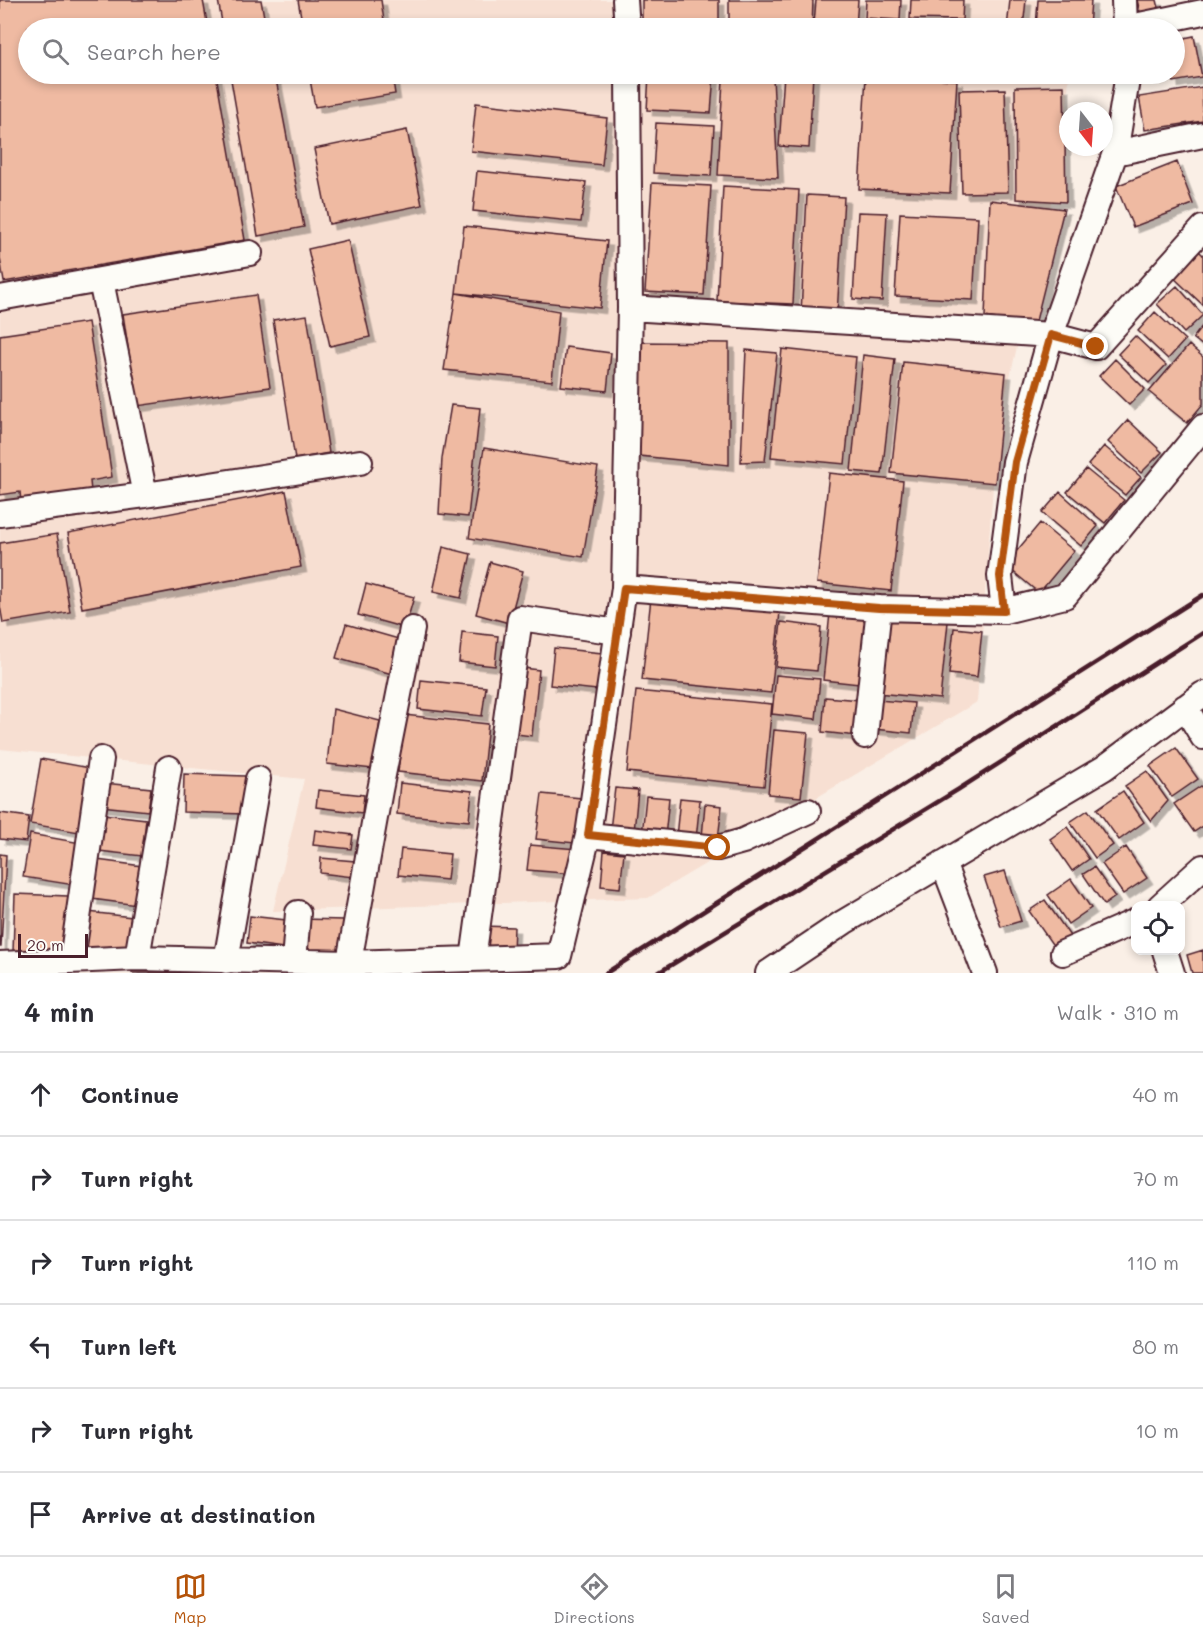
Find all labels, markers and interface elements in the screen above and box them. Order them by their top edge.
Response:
search box [18,18,1185,84]
icon: search [39,35,72,68]
text: Search here [87,37,221,66]
north arrow [1059,102,1113,156]
route end [1082,333,1108,359]
route start [704,834,730,860]
map controls [1131,901,1185,955]
button: locate [1131,901,1185,955]
scale bar [18,931,88,959]
text: 20 m [27,934,64,955]
text: 4 min [24,995,94,1029]
text: Walk · 310 m [1056,999,1179,1025]
icon: ahead [24,1078,57,1111]
text: Continue [81,1080,179,1109]
text: 40 m [1133,1081,1179,1107]
icon: right [24,1162,57,1195]
text: Turn right [81,1164,193,1193]
text: 70 m [1133,1165,1179,1191]
icon: right [24,1246,57,1279]
text: Turn right [81,1248,193,1277]
text: 110 m [1126,1249,1179,1275]
icon: left [24,1330,57,1363]
text: Turn left [81,1332,177,1361]
text: 80 m [1132,1333,1179,1359]
icon: right [24,1414,57,1447]
text: Turn right [81,1416,193,1445]
text: 10 m [1135,1417,1179,1443]
icon: arrive [24,1498,57,1531]
text: Arrive at destination [81,1500,316,1529]
tab: Map [174,1570,207,1627]
tab: Directions [554,1570,635,1627]
tab: Saved [982,1570,1029,1627]

